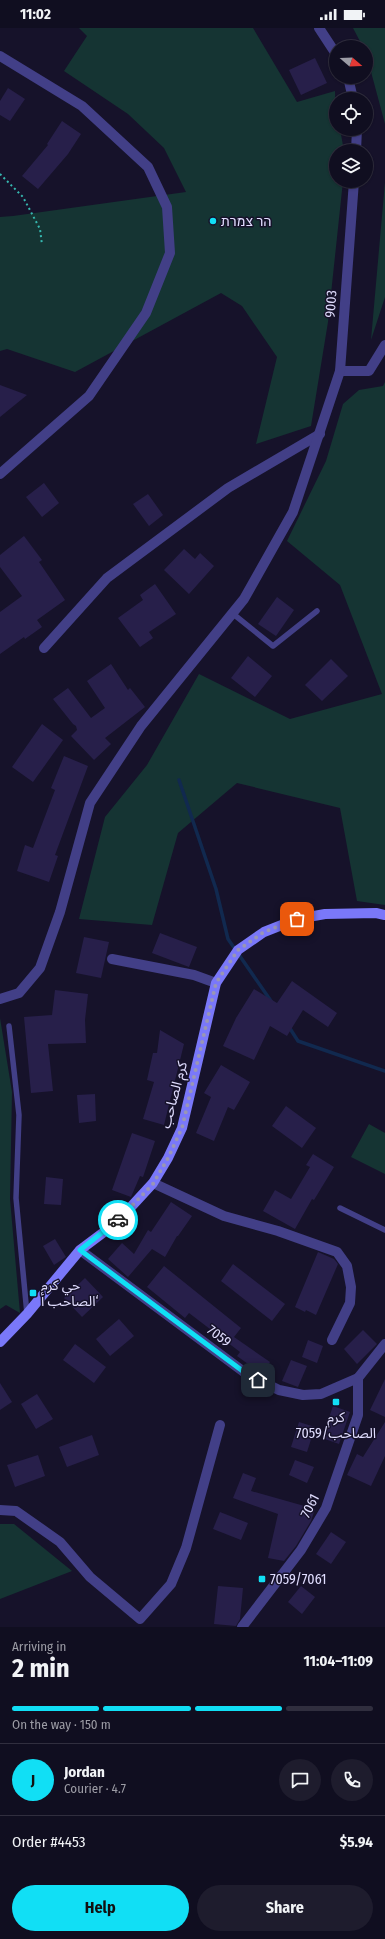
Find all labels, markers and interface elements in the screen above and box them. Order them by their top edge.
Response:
text: 11:02 [20,5,51,23]
north arrow [329,40,373,84]
map controls [329,40,373,188]
button: locate [329,92,373,136]
button: layers [329,144,373,188]
place label: הר צמרת [221,213,272,230]
marker: הר צמרת [208,216,218,226]
street label: 9003 [322,290,340,318]
pin [280,902,314,936]
icon: bag [286,908,308,930]
street label: كرم الصاحب [157,1059,193,1131]
courier [98,1200,138,1240]
icon: car [107,1209,129,1231]
place label: حي كرم الصاحب أ‘ [41,1277,98,1310]
marker: حي كرم الصاحب أ‘ [28,1288,38,1298]
street label: 7059 [204,1321,235,1351]
pin [241,1363,275,1397]
icon: home [247,1369,269,1391]
marker: كرم الصاحب/7059 [331,1397,341,1407]
place label: كرم الصاحب/7059 [296,1409,376,1442]
street label: 7061 [297,1491,323,1521]
place label: 7059/7061 [270,1571,326,1588]
marker: 7059/7061 [257,1574,267,1584]
text: Arriving in [12,1639,66,1654]
text: 11:04–11:09 [303,1652,373,1670]
text: 2 min [12,1653,70,1684]
text: On the way · 150 m [12,1717,111,1732]
button: chat [279,1759,321,1801]
button: phone [331,1759,373,1801]
text: Jordan [64,1763,105,1781]
text: J [31,1771,35,1789]
text: Courier · 4.7 [64,1781,126,1796]
text: Order #4453 [12,1833,85,1851]
text: $5.94 [340,1833,373,1851]
button: Help [12,1885,189,1931]
button: Share [197,1885,373,1931]

